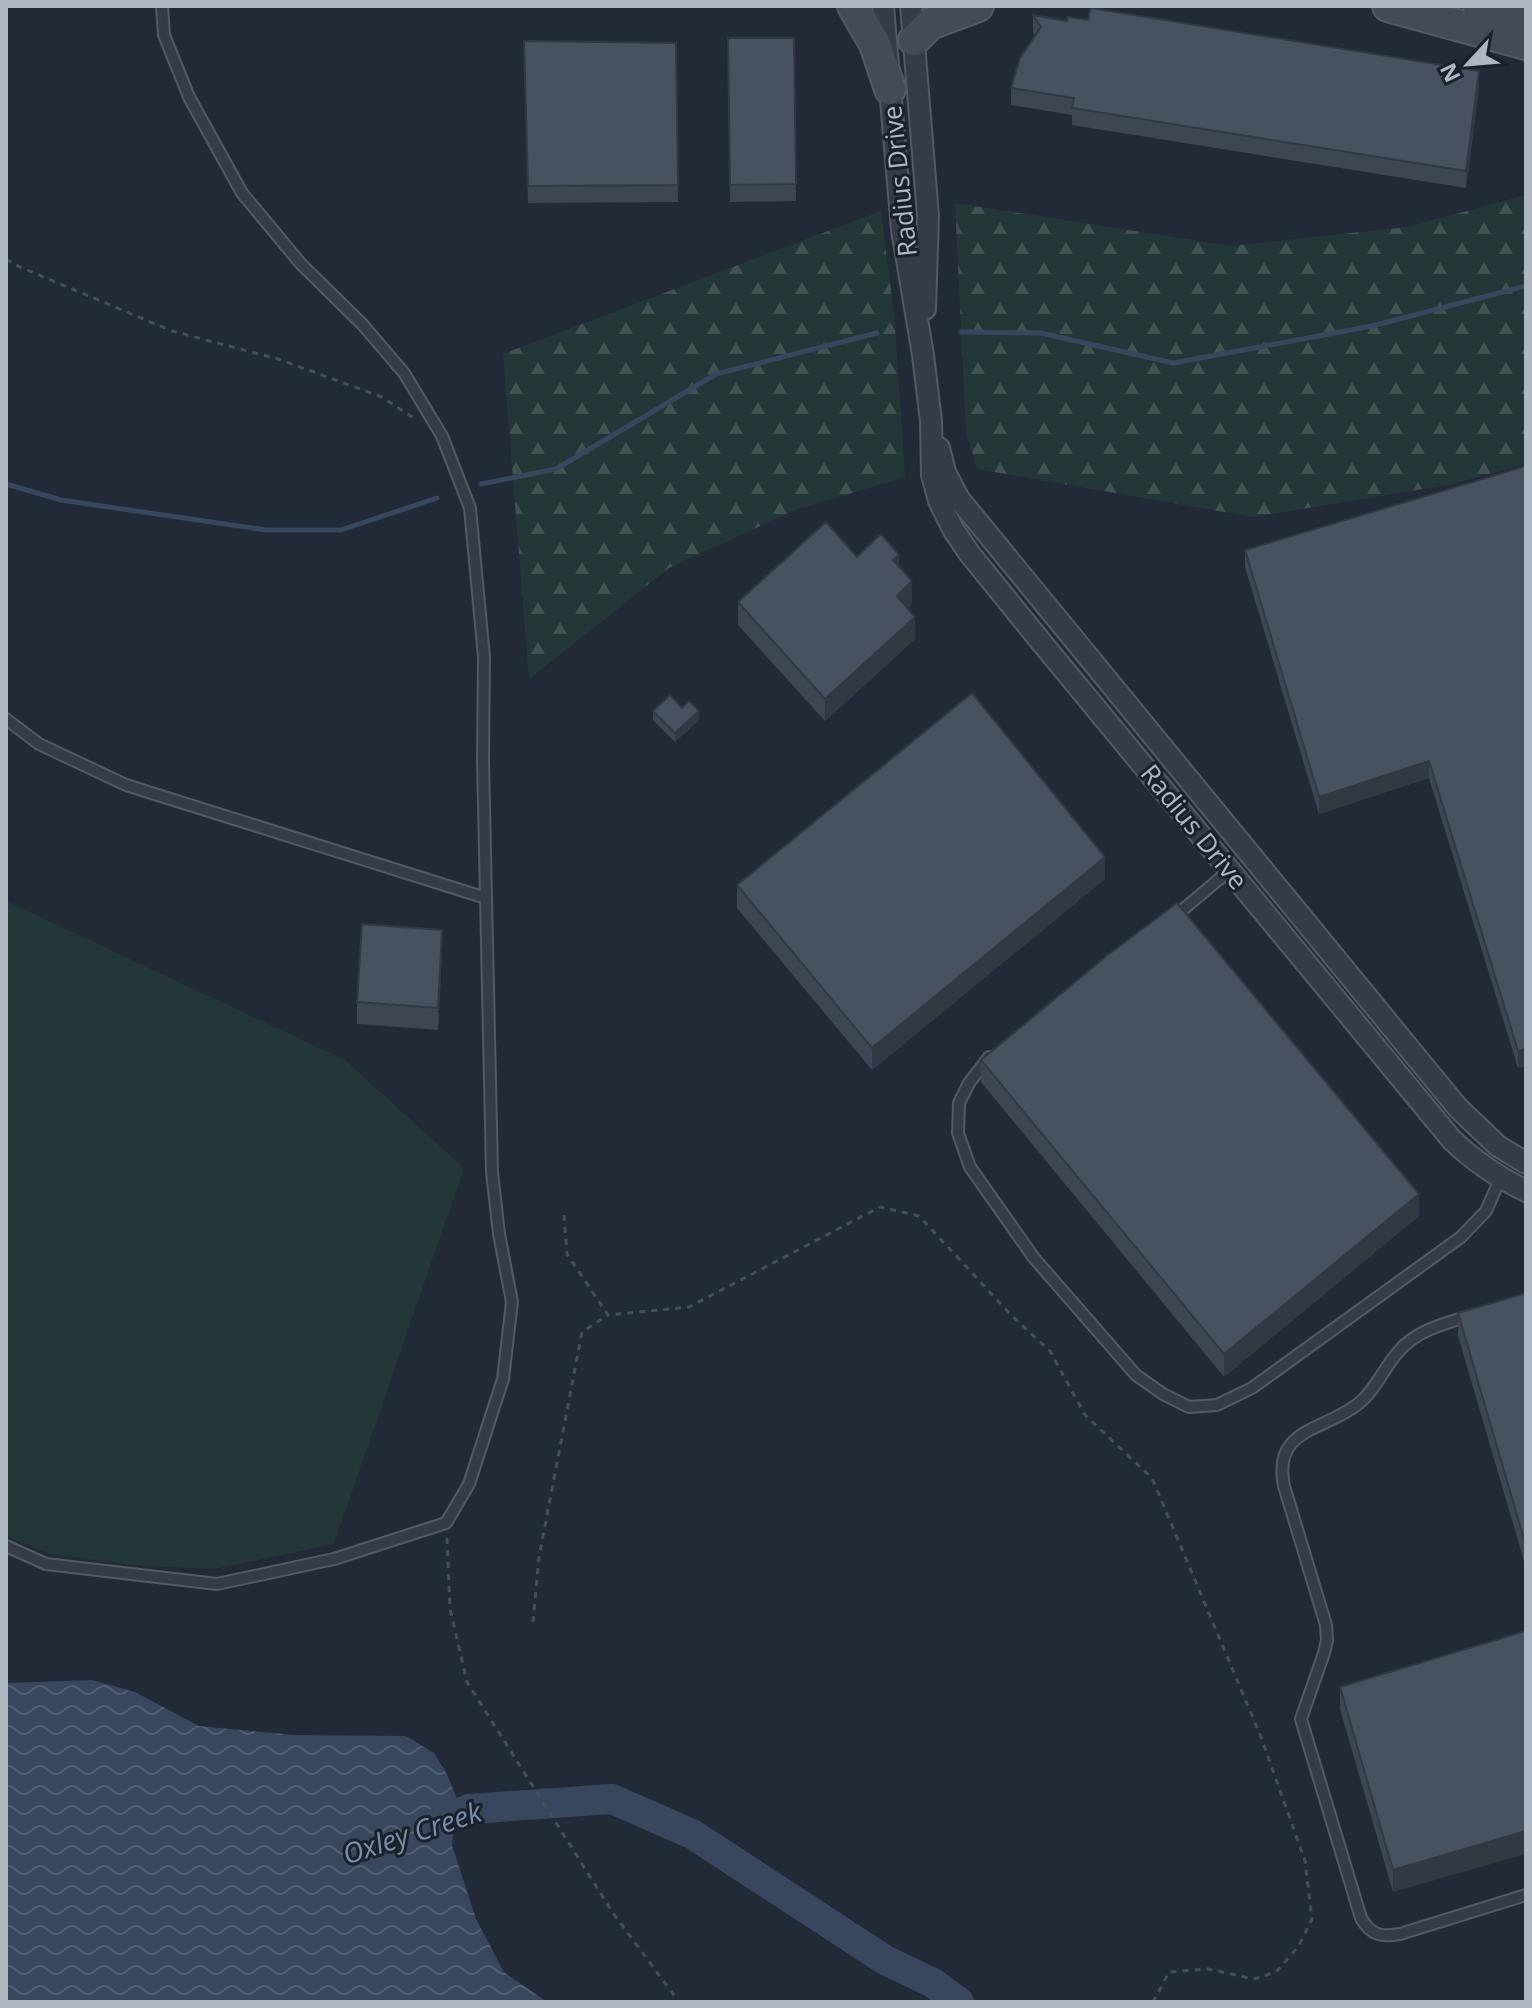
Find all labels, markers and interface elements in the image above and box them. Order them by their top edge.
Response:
north arrow [1428,24,1508,104]
text: N [1432,59,1467,88]
street label: Radius Drive [873,104,925,258]
street label: Radius Drive [1133,756,1257,897]
water label: Oxley Creek [337,1791,487,1872]

